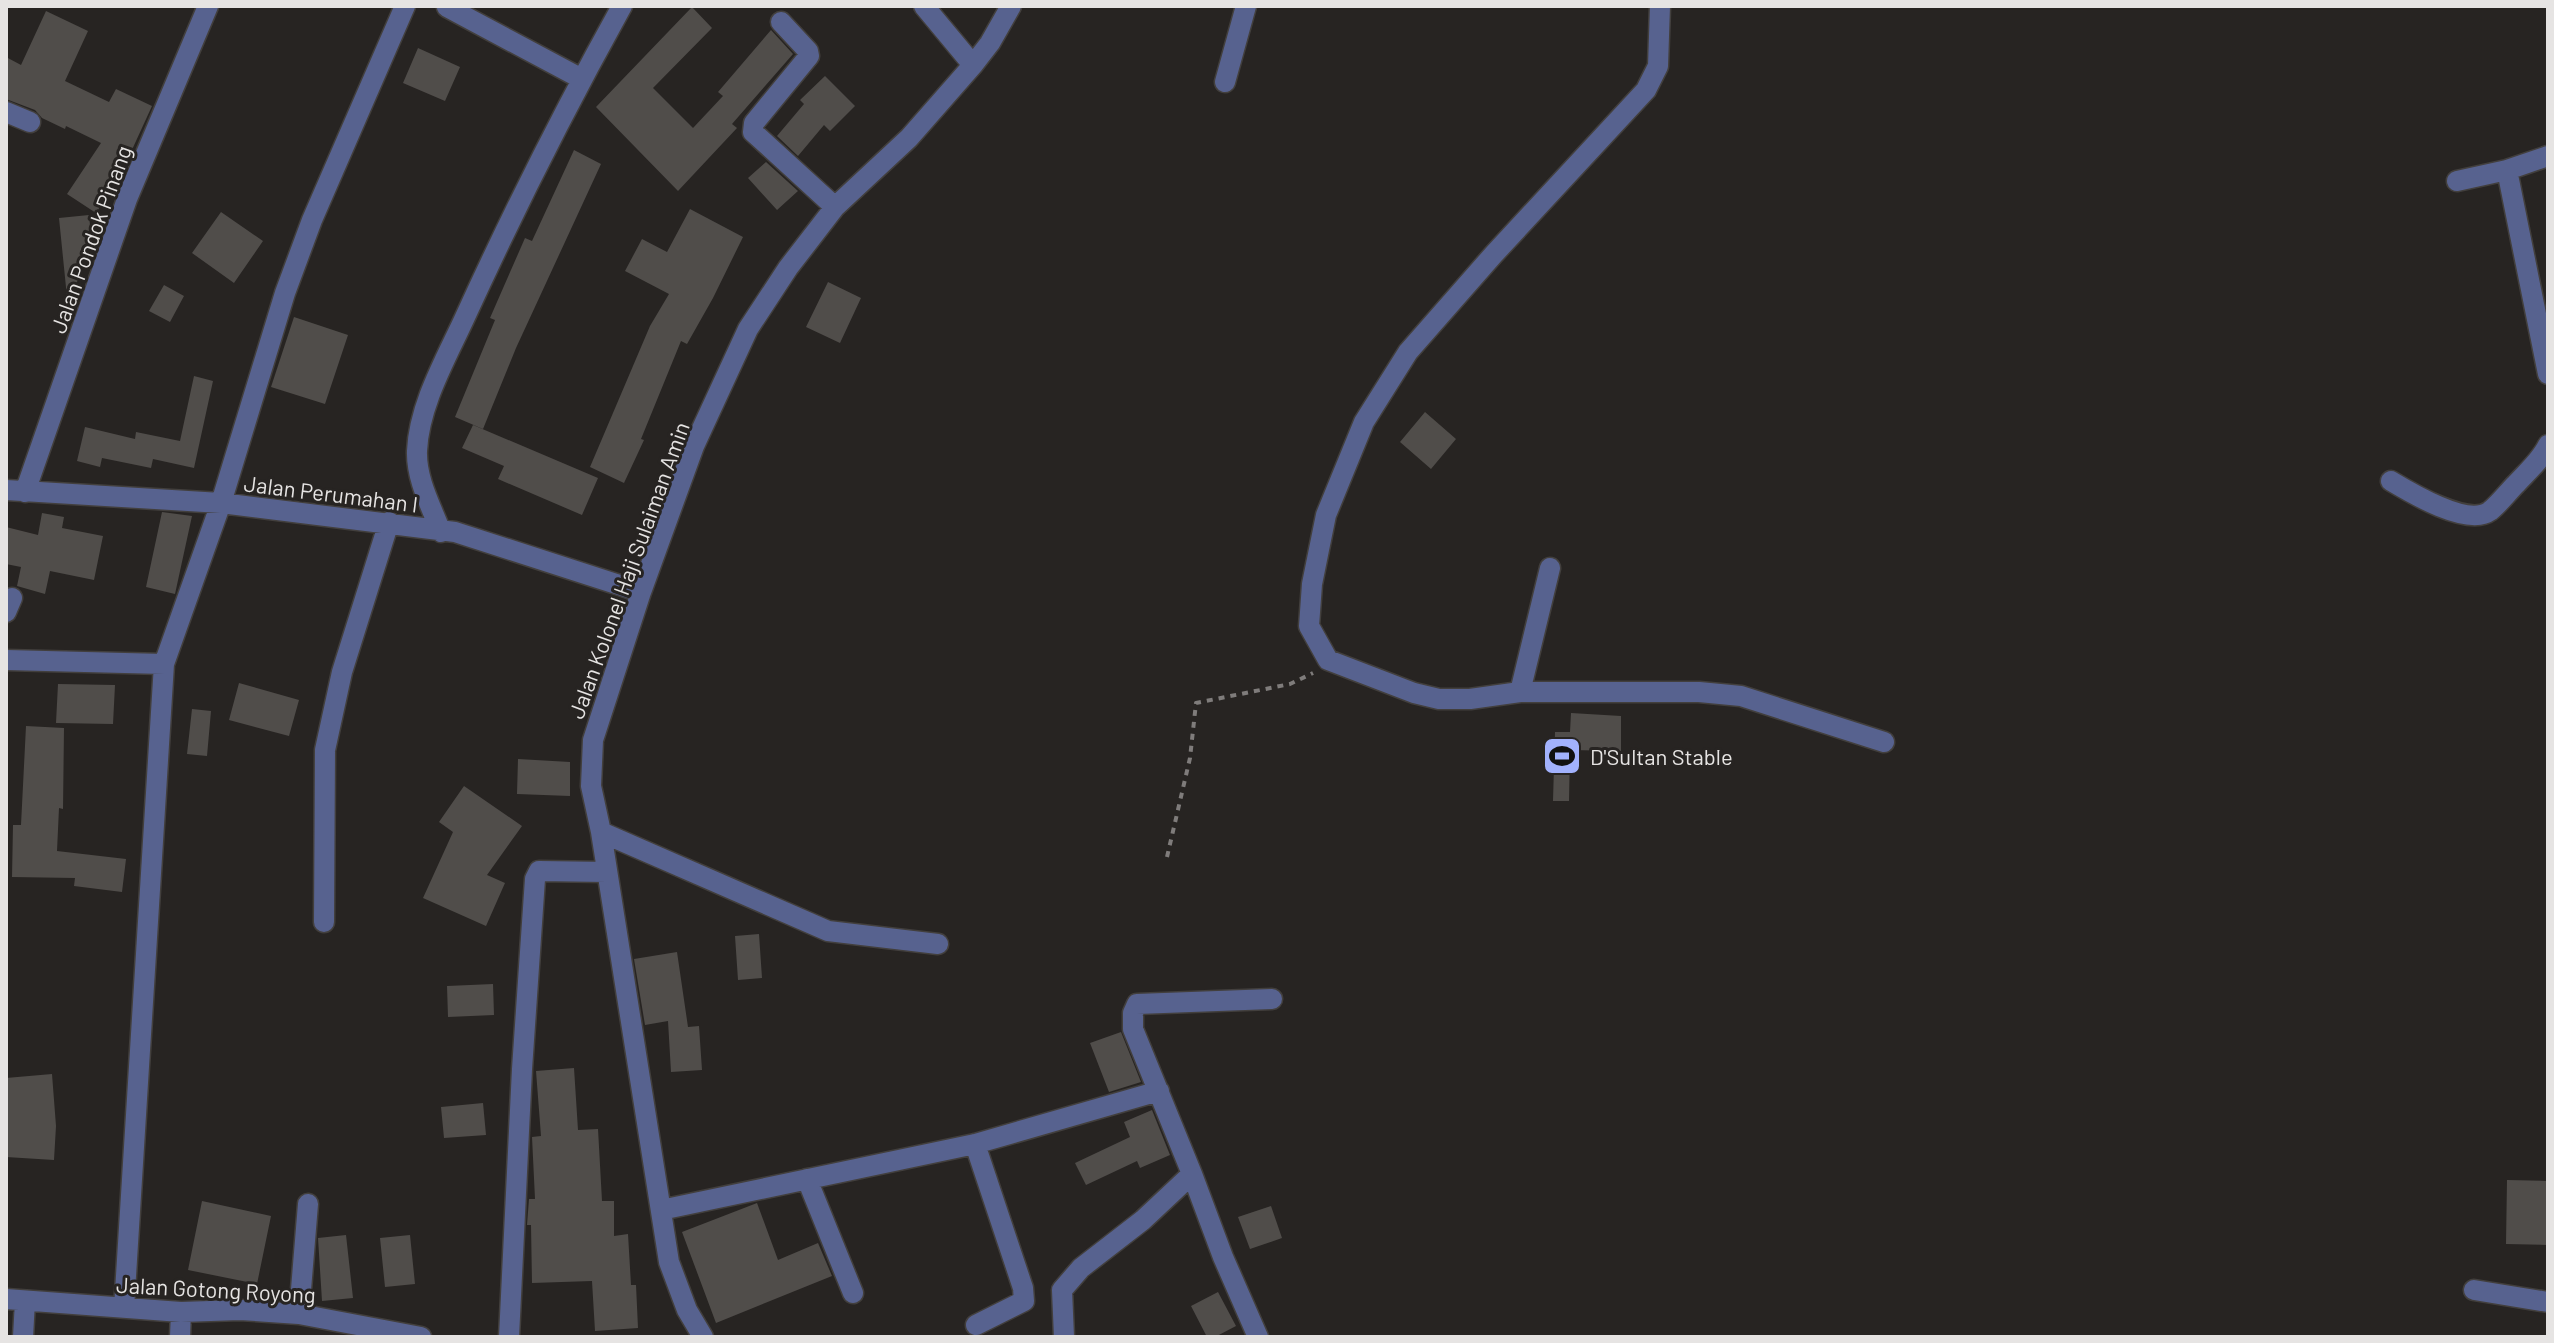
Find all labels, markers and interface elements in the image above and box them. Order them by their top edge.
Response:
street label: Jalan Pondok Pinang [44,142,136,336]
street label: Jalan Kolonel Haji Sulaiman Amin [562,418,694,722]
street label: Jalan Perumahan I [242,469,420,517]
sports icon: D'Sultan Stable [1541,735,1583,777]
place label: D'Sultan Stable [1590,743,1733,769]
street label: Jalan Gotong Royong [116,1271,316,1307]

